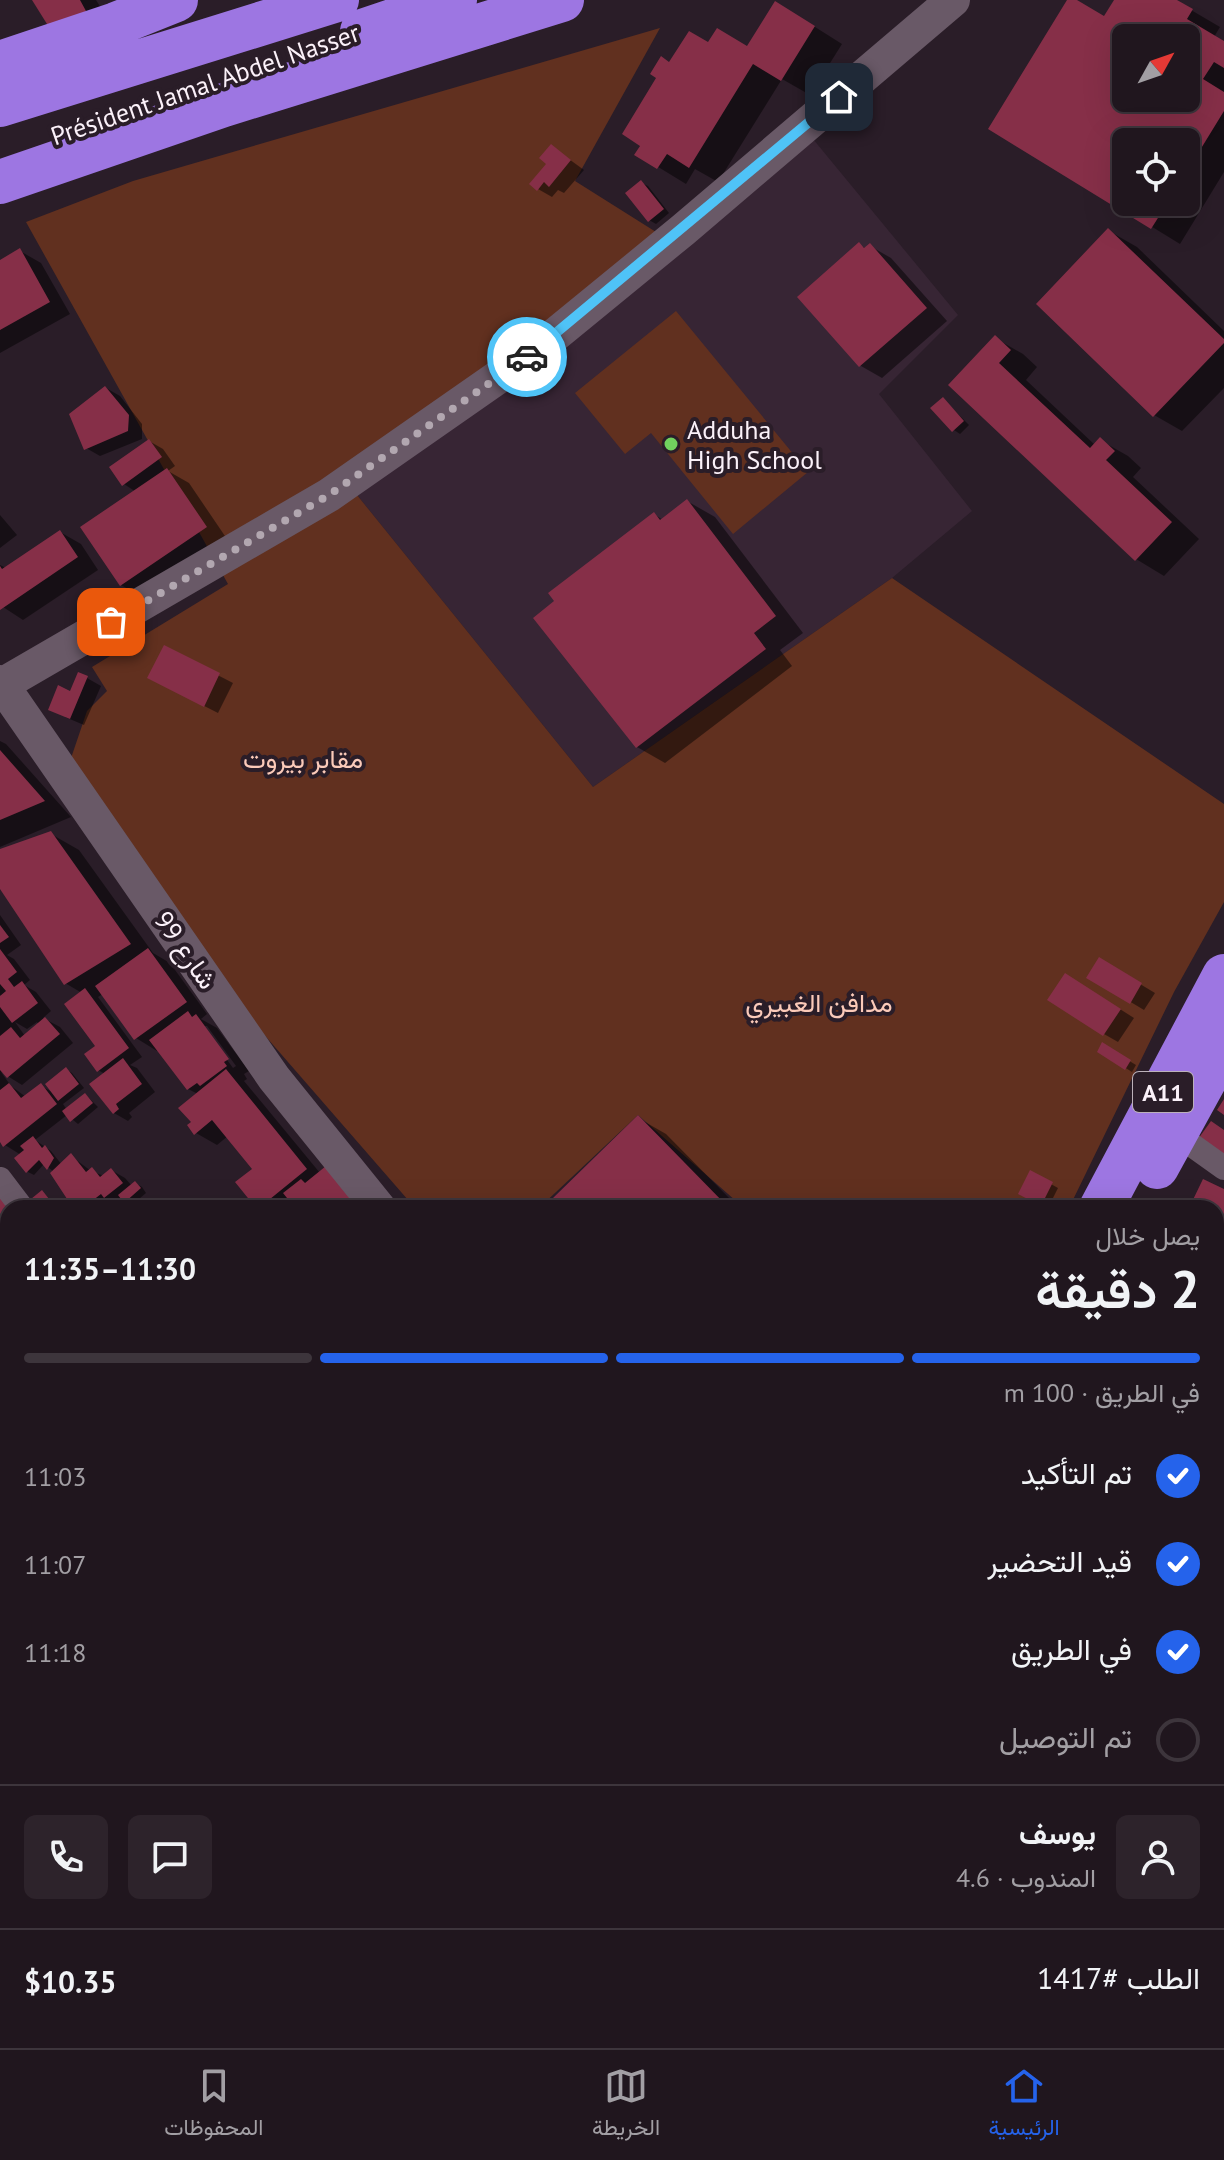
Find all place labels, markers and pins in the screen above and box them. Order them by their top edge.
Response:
pin [805,63,873,131]
place label: Adduha High School [687,413,822,476]
marker: Adduha High School [662,435,680,453]
pin [77,588,145,656]

